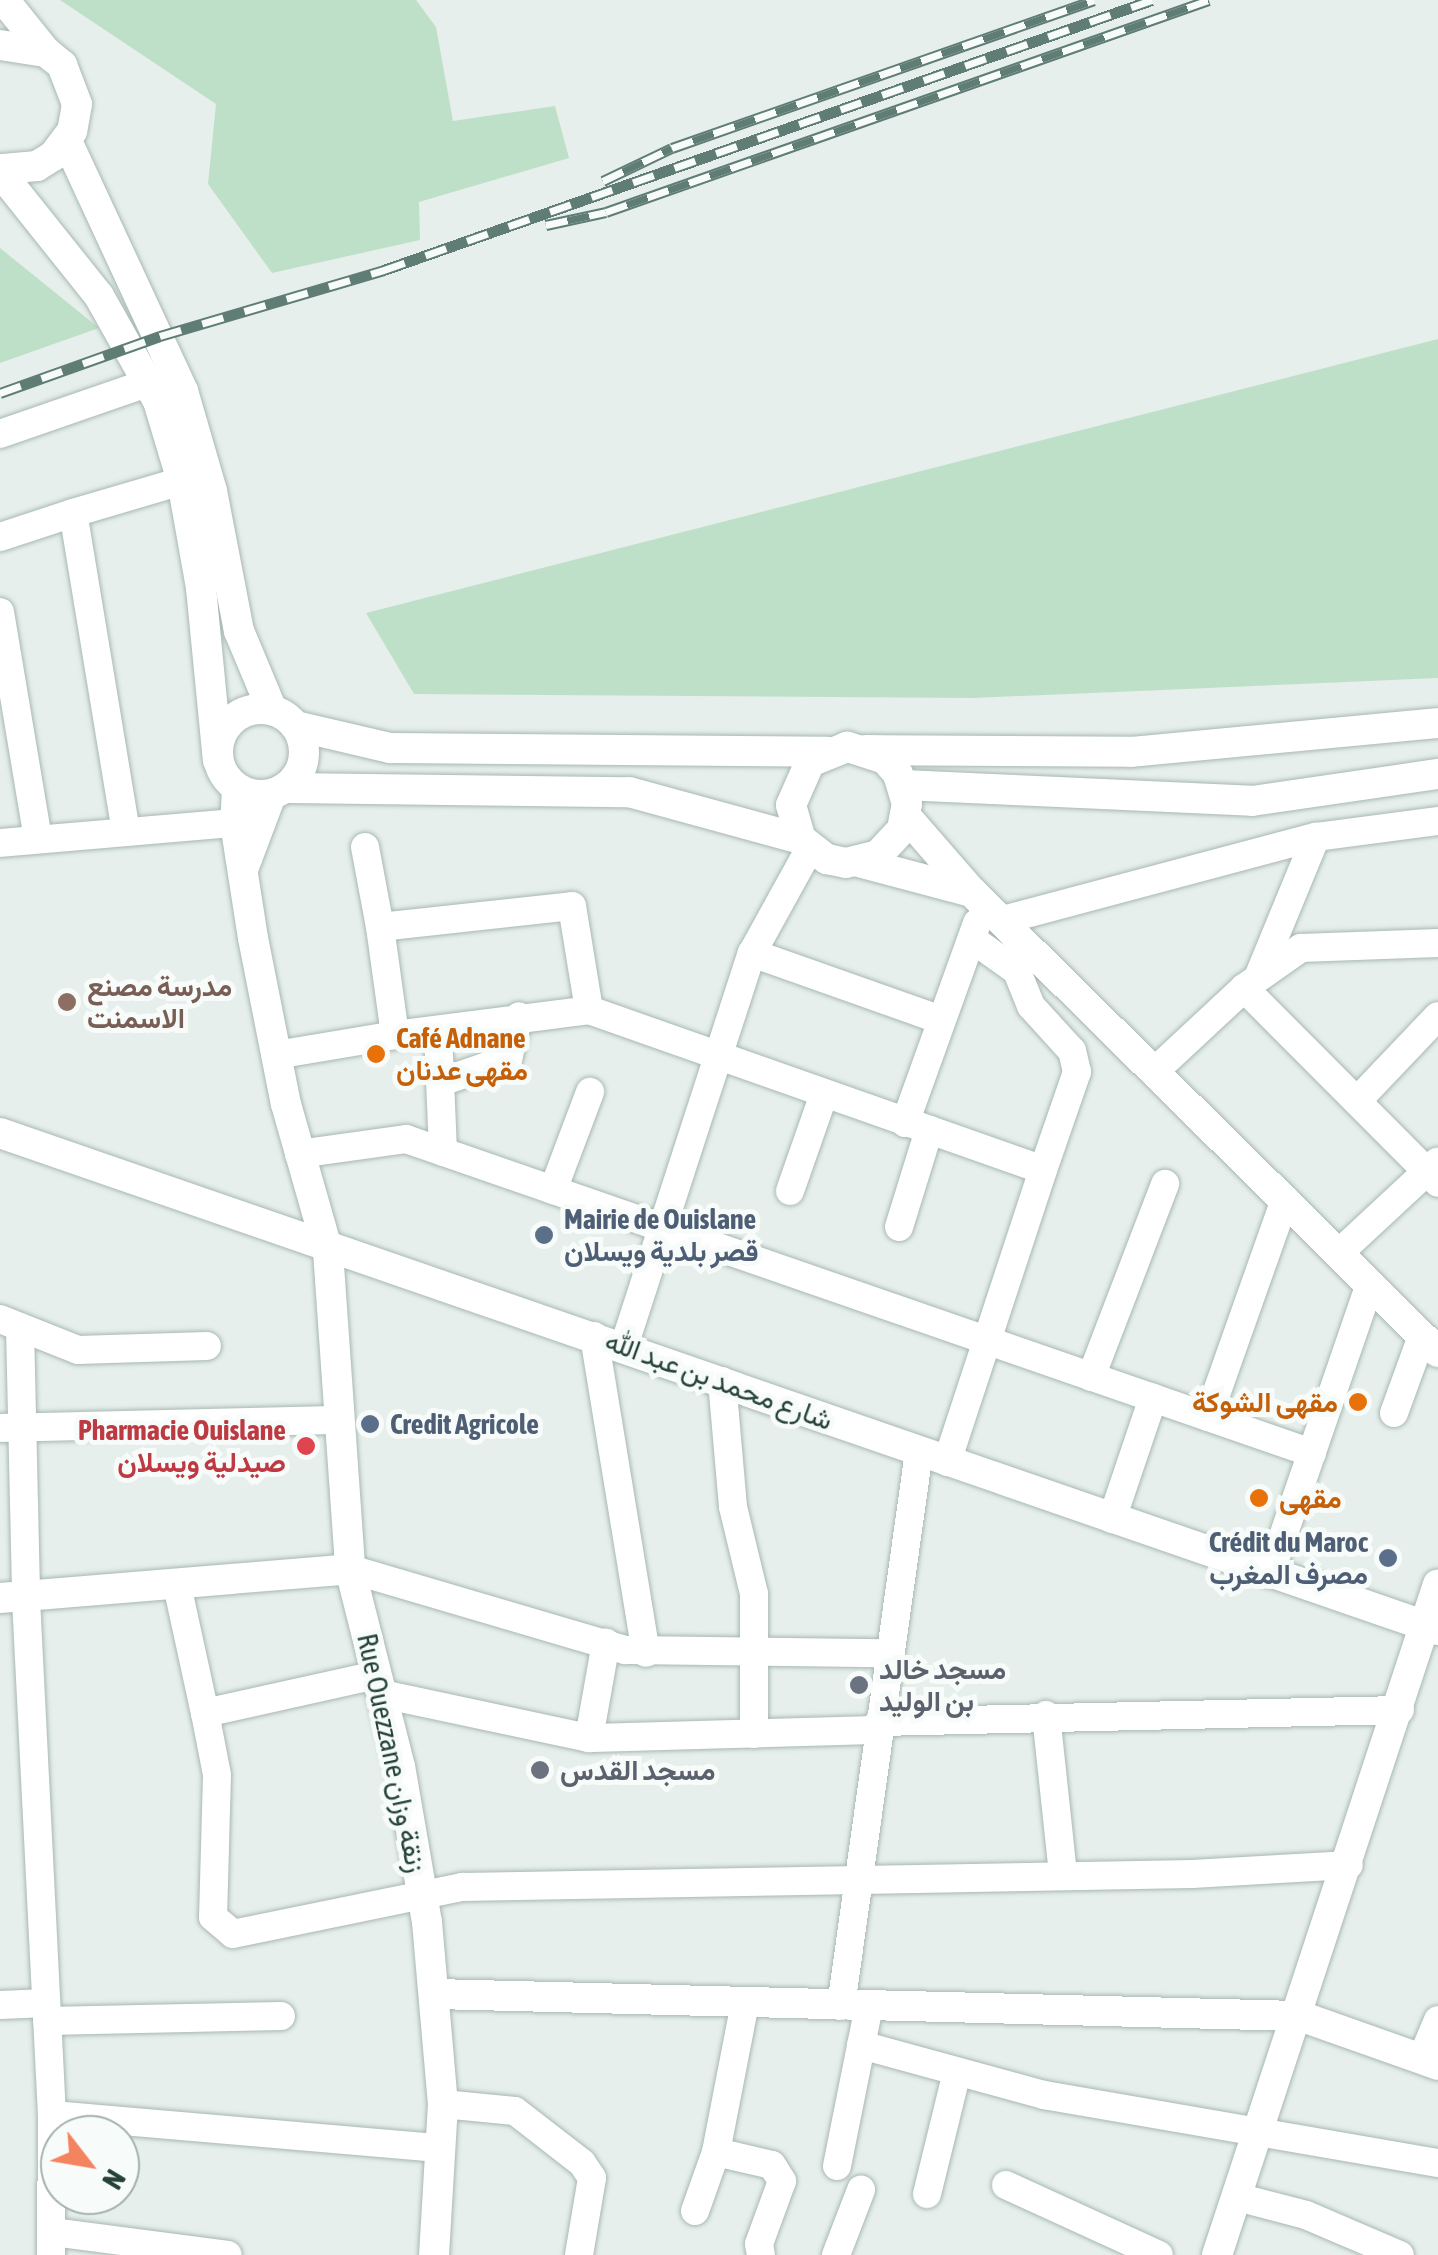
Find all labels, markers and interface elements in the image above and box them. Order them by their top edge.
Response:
place label: مدرسة مصنع الاسمنت [87,969,232,1035]
marker: مدرسة مصنع الاسمنت [56,991,78,1013]
place label: Café Adnane مقهى عدنان [396,1021,528,1087]
marker: Café Adnane مقهى عدنان [365,1043,387,1065]
place label: Mairie de Ouislane قصر بلدية ويسلان [564,1202,759,1268]
marker: Mairie de Ouislane قصر بلدية ويسلان [533,1224,555,1246]
street label: شارع محمد بن عبد الله [601,1323,837,1437]
place label: مقهى الشوكة [1192,1385,1338,1419]
marker: مقهى الشوكة [1347,1391,1369,1413]
place label: Credit Agricole [390,1407,539,1441]
place label: Pharmacie Ouislane صيدلية ويسلان [78,1413,286,1479]
marker: Credit Agricole [359,1413,381,1435]
marker: Pharmacie Ouislane صيدلية ويسلان [295,1435,317,1457]
place label: مقهى [1279,1481,1342,1515]
marker: مقهى [1248,1487,1270,1509]
place label: Crédit du Maroc مصرف المغرب [1209,1525,1368,1591]
marker: Crédit du Maroc مصرف المغرب [1377,1547,1399,1569]
street label: Rue Ouezzane زنقة وزان [350,1630,434,1876]
place label: مسجد خالد بن الوليد [879,1652,1006,1718]
marker: مسجد خالد بن الوليد [848,1674,870,1696]
place label: مسجد القدس [560,1753,715,1787]
marker: مسجد القدس [529,1759,551,1781]
north arrow [40,2115,140,2215]
text: N [96,2164,132,2195]

